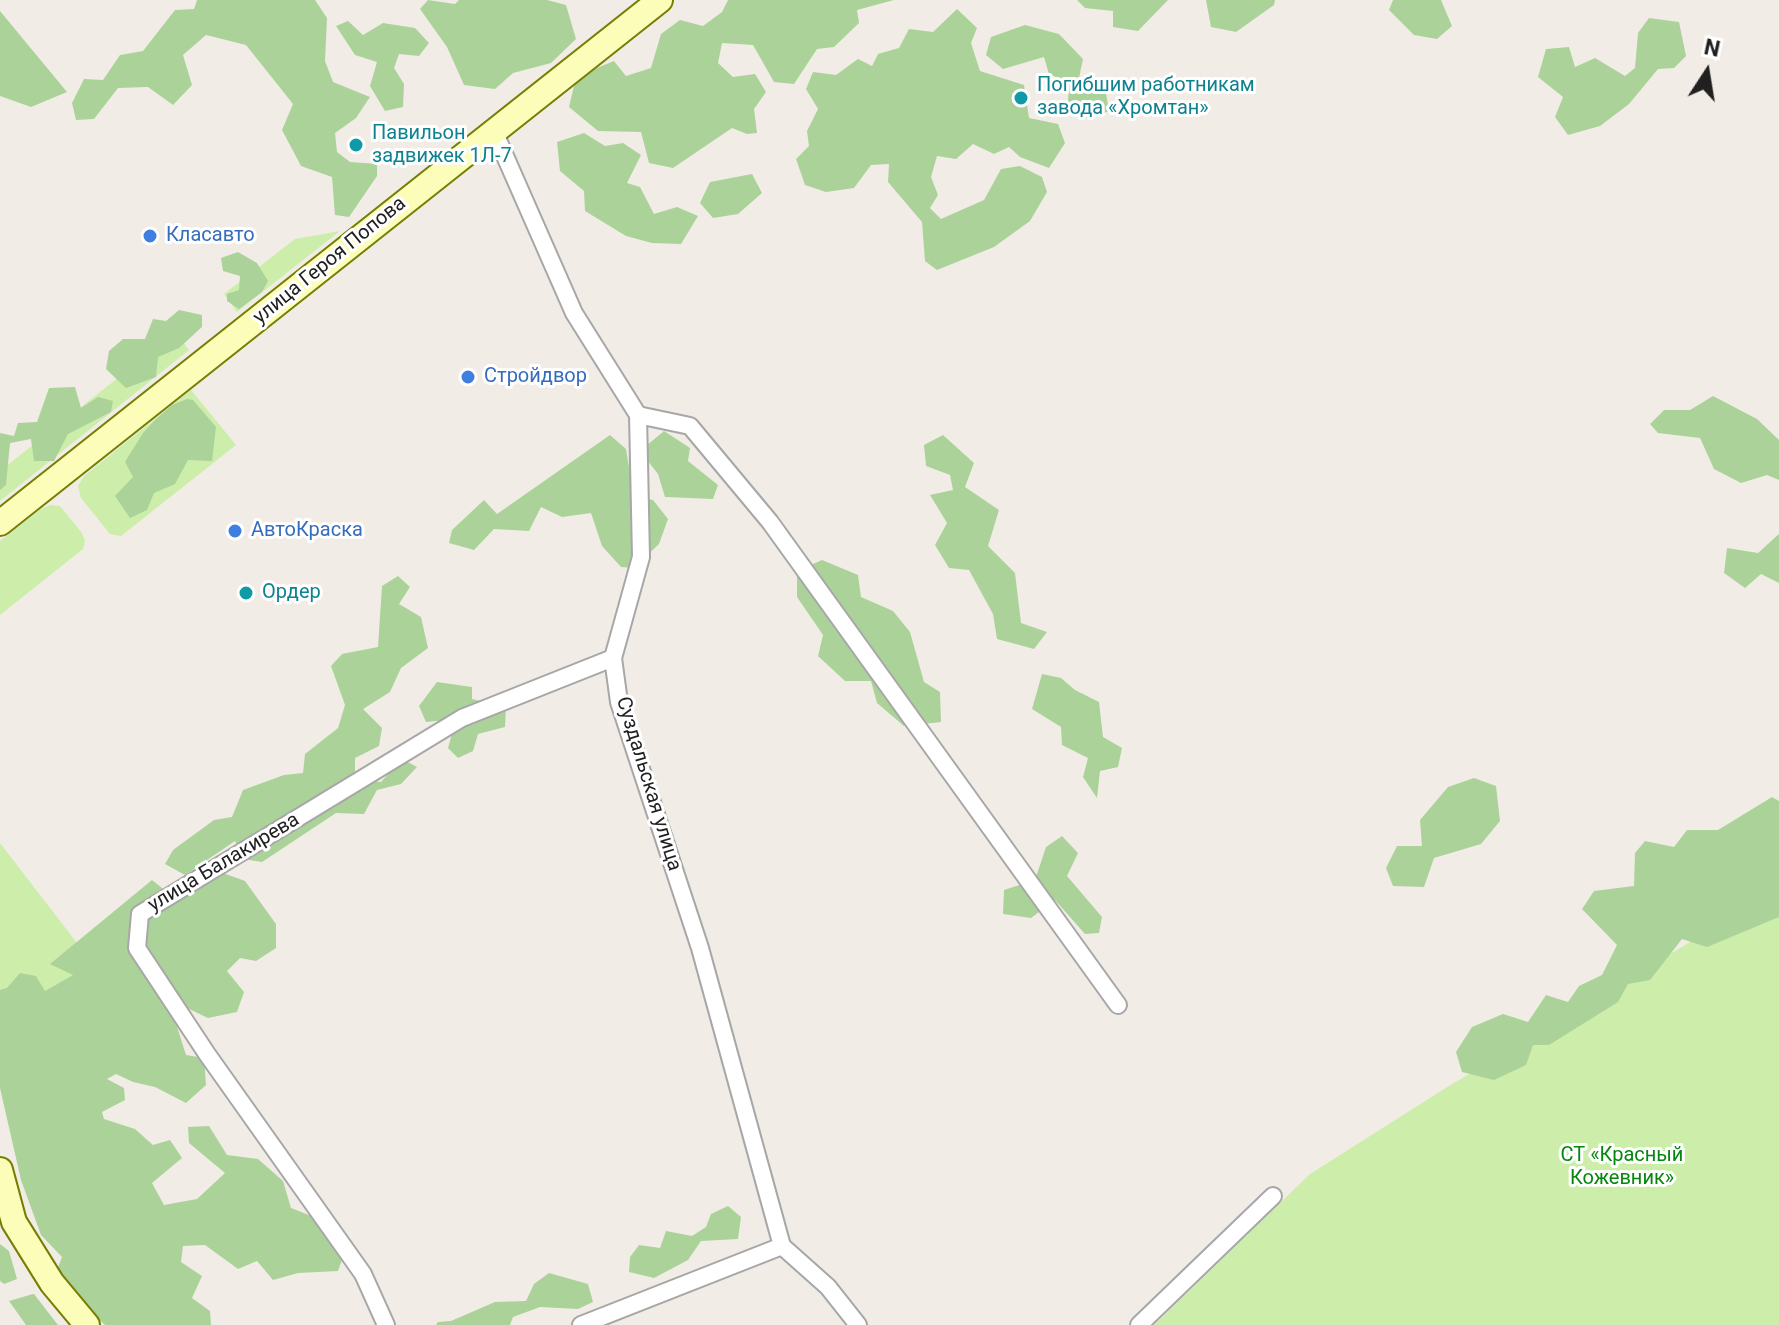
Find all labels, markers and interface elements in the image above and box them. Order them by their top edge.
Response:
north arrow [1667,32,1747,112]
text: N [1702,34,1722,62]
place label: Погибшим работникам завода «Хромтан» [1037,74,1255,121]
marker: Погибшим работникам завода «Хромтан» [1012,89,1030,107]
place label: Павильон задвижек 1Л-7 [372,122,512,169]
marker: Павильон задвижек 1Л-7 [347,136,365,154]
street label: улица Героя Попова [249,192,411,330]
place label: Класавто [166,224,255,248]
marker: Класавто [141,227,159,245]
place label: Стройдвор [484,365,587,389]
marker: Стройдвор [459,368,477,386]
place label: АвтоКраска [251,519,363,543]
marker: АвтоКраска [226,522,244,540]
place label: Ордер [262,581,321,605]
marker: Ордер [237,584,255,602]
street label: Суздальская улица [610,694,686,874]
street label: улица Балакирева [144,808,304,918]
park label: СТ «Красный Кожевник» [1561,1144,1683,1191]

